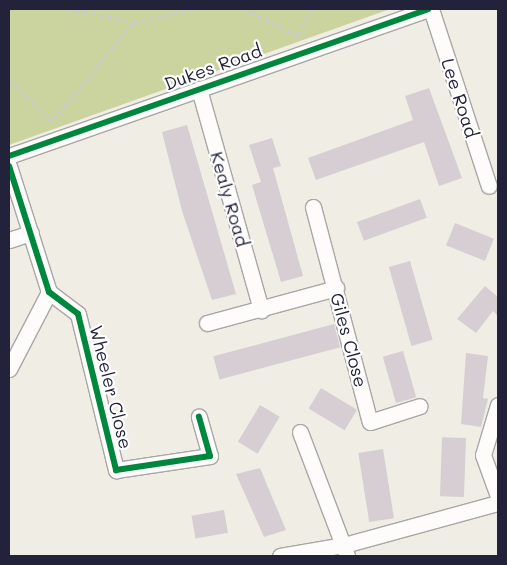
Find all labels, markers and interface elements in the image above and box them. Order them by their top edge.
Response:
street label: Dukes Road [161,39,265,95]
street label: Lee Road [437,56,483,140]
street label: Kealy Road [206,149,254,249]
street label: Giles Close [326,290,372,390]
street label: Wheeler Close [85,323,137,451]

